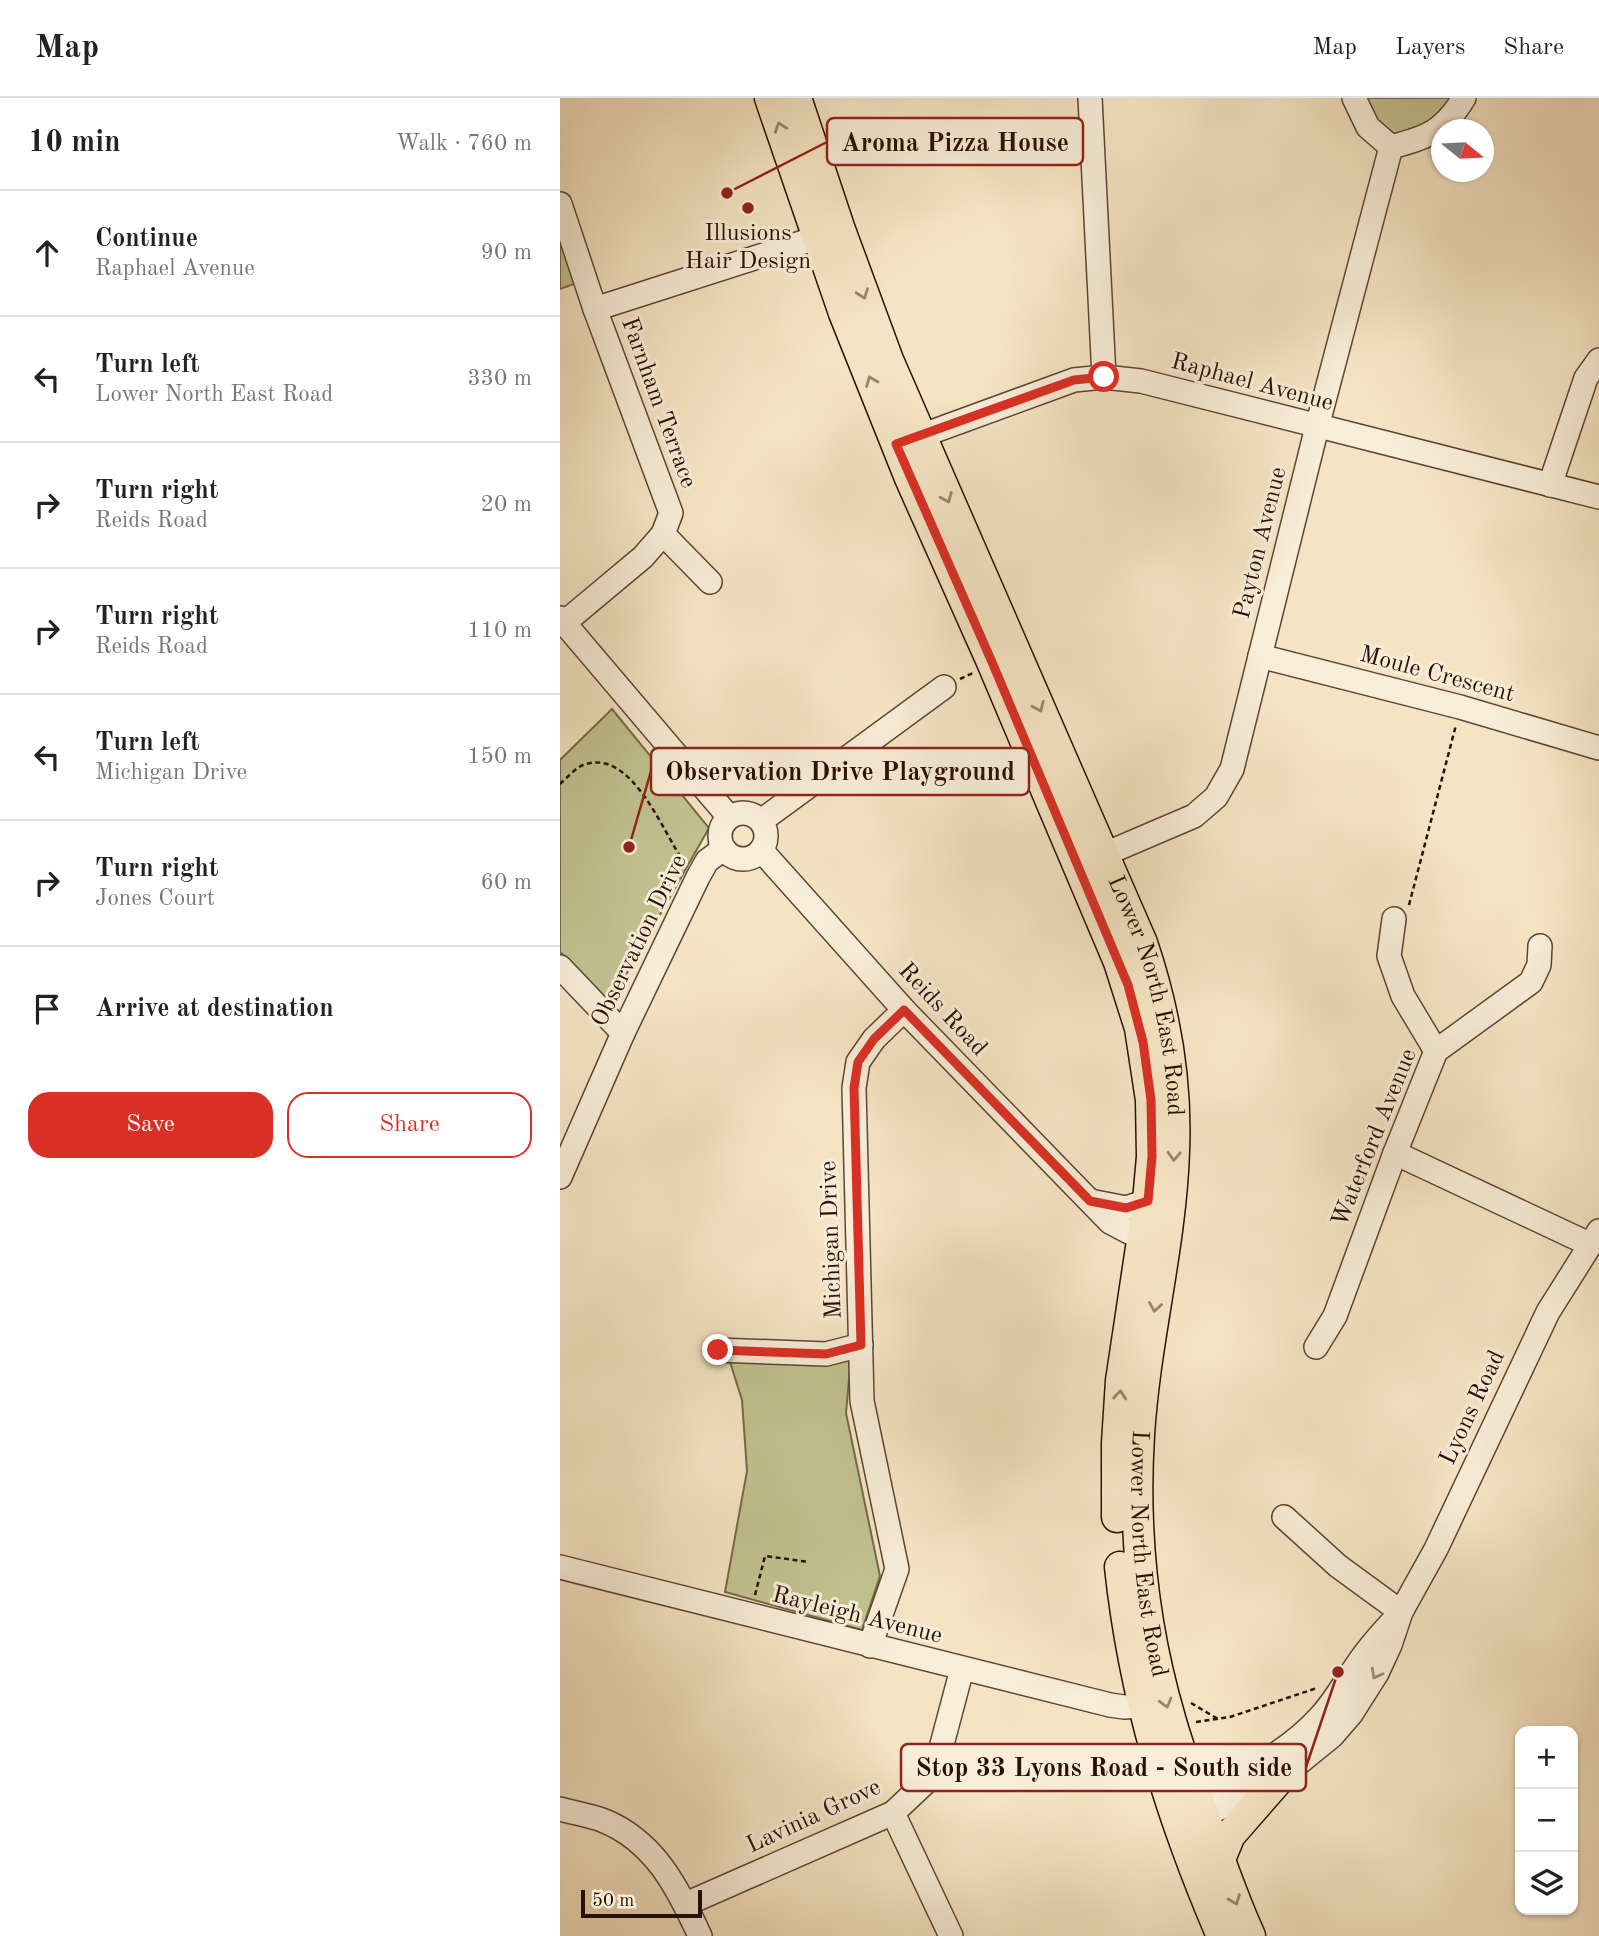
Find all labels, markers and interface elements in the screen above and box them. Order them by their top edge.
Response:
text: Map [35,32,99,65]
text: Map [1313,36,1357,60]
text: Layers [1395,36,1465,60]
text: Share [1503,36,1564,60]
callout: Aroma Pizza House [827,118,1083,165]
north arrow [1431,119,1494,182]
one-way arrow [774,122,788,134]
text: 10 min [28,128,121,158]
text: Aroma Pizza House [841,131,1069,157]
text: Walk · 760 m [396,132,532,155]
marker: Illusions Hair Design [740,200,756,216]
place label: Illusions Hair Design [685,222,811,274]
text: Continue [95,226,198,252]
icon: ahead [28,234,66,272]
text: 90 m [481,241,532,264]
text: Raphael Avenue [95,257,255,280]
one-way arrow [855,287,869,299]
street label: Farnham Terrace [616,314,700,492]
street label: Raphael Avenue [1168,350,1336,416]
text: Turn left [95,352,200,378]
icon: left [28,360,66,398]
route start [1088,361,1119,392]
text: 330 m [467,367,532,390]
one-way arrow [865,376,879,388]
text: Lower North East Road [95,383,333,406]
street label: Payton Avenue [1231,465,1291,621]
text: Turn right [95,478,218,504]
icon: right [28,486,66,524]
one-way arrow [939,491,953,504]
text: 20 m [481,493,532,516]
text: Reids Road [95,509,208,532]
text: Turn right [95,604,218,630]
icon: right [28,612,66,650]
text: 110 m [467,619,532,642]
text: Reids Road [95,635,208,658]
street label: Moule Crescent [1357,643,1517,707]
one-way arrow [1031,699,1045,712]
text: Turn left [95,730,200,756]
icon: left [28,738,66,776]
text: 150 m [467,745,532,768]
callout: Observation Drive Playground [651,748,1029,795]
text: Observation Drive Playground [665,760,1015,786]
text: Michigan Drive [95,761,247,784]
street label: Observation Drive [588,851,692,1031]
text: Turn right [95,856,218,882]
icon: right [28,864,66,902]
text: 60 m [481,871,532,894]
street label: Lower North East Road [1102,872,1186,1116]
text: Jones Court [95,887,215,910]
street label: Reids Road [893,959,991,1061]
icon: arrive [28,990,66,1028]
text: Arrive at destination [95,996,334,1022]
street label: Waterford Avenue [1328,1045,1422,1231]
button: Save [28,1092,273,1158]
button: Share [287,1092,532,1158]
one-way arrow [1167,1151,1182,1162]
street label: Michigan Drive [817,1160,847,1320]
one-way arrow [1148,1301,1163,1313]
route end [702,1334,733,1365]
street label: Lyons Road [1436,1347,1510,1469]
one-way arrow [1112,1389,1127,1400]
street label: Lower North East Road [1125,1429,1171,1680]
street label: Rayleigh Avenue [770,1583,944,1649]
one-way arrow [1371,1666,1384,1679]
one-way arrow [1158,1697,1172,1709]
map controls [1515,1726,1578,1915]
button: + [1515,1726,1578,1789]
callout: Stop 33 Lyons Road - South side [901,1744,1306,1791]
text: Stop 33 Lyons Road - South side [916,1756,1292,1782]
street label: Lavinia Grove [743,1775,885,1859]
button: − [1515,1789,1578,1852]
button: layers [1515,1852,1578,1915]
scale bar [581,1887,702,1919]
text: 50 m [592,1892,634,1911]
one-way arrow [1227,1893,1241,1905]

